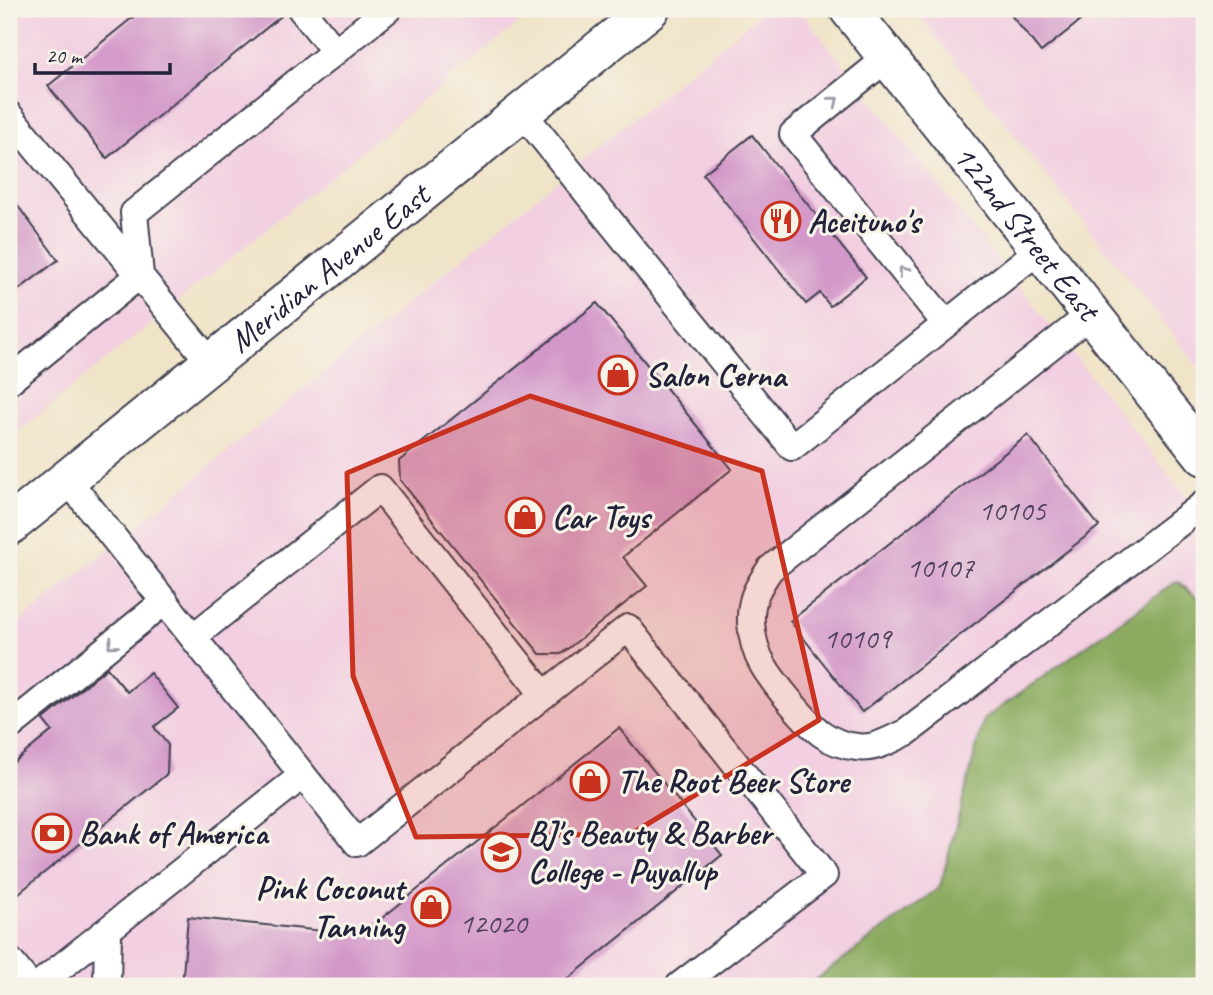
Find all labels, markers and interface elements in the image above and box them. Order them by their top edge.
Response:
scale bar [35,32,170,76]
text: 20 m [46,43,84,69]
one-way arrow [826,97,838,110]
street label: 122nd Street East [944,136,1111,331]
street label: Meridian Avenue East [220,173,440,361]
restaurant icon: Aceituno's [760,200,802,242]
place label: Aceituno's [808,200,923,242]
one-way arrow [899,266,912,278]
shop icon: Salon Cerna [597,354,639,396]
place label: Salon Cerna [645,354,788,396]
house number: 10105 [978,491,1047,529]
shop icon: Car Toys [504,496,546,538]
place label: Car Toys [552,496,653,538]
house number: 10107 [906,548,975,586]
house number: 10109 [823,619,893,657]
one-way arrow [107,635,119,648]
shop icon: The Root Beer Store [569,760,611,802]
place label: The Root Beer Store [617,760,851,802]
bank icon: Bank of America [31,812,73,854]
place label: Bank of America [79,812,270,854]
place label: BJ's Beauty & Barber College - Puyallup [528,812,774,892]
school or university icon: BJ's Beauty & Barber College - Puyallup [480,831,522,873]
place label: Pink Coconut Tanning [256,867,408,947]
shop icon: Pink Coconut Tanning [410,886,452,928]
house number: 12020 [459,904,529,942]

